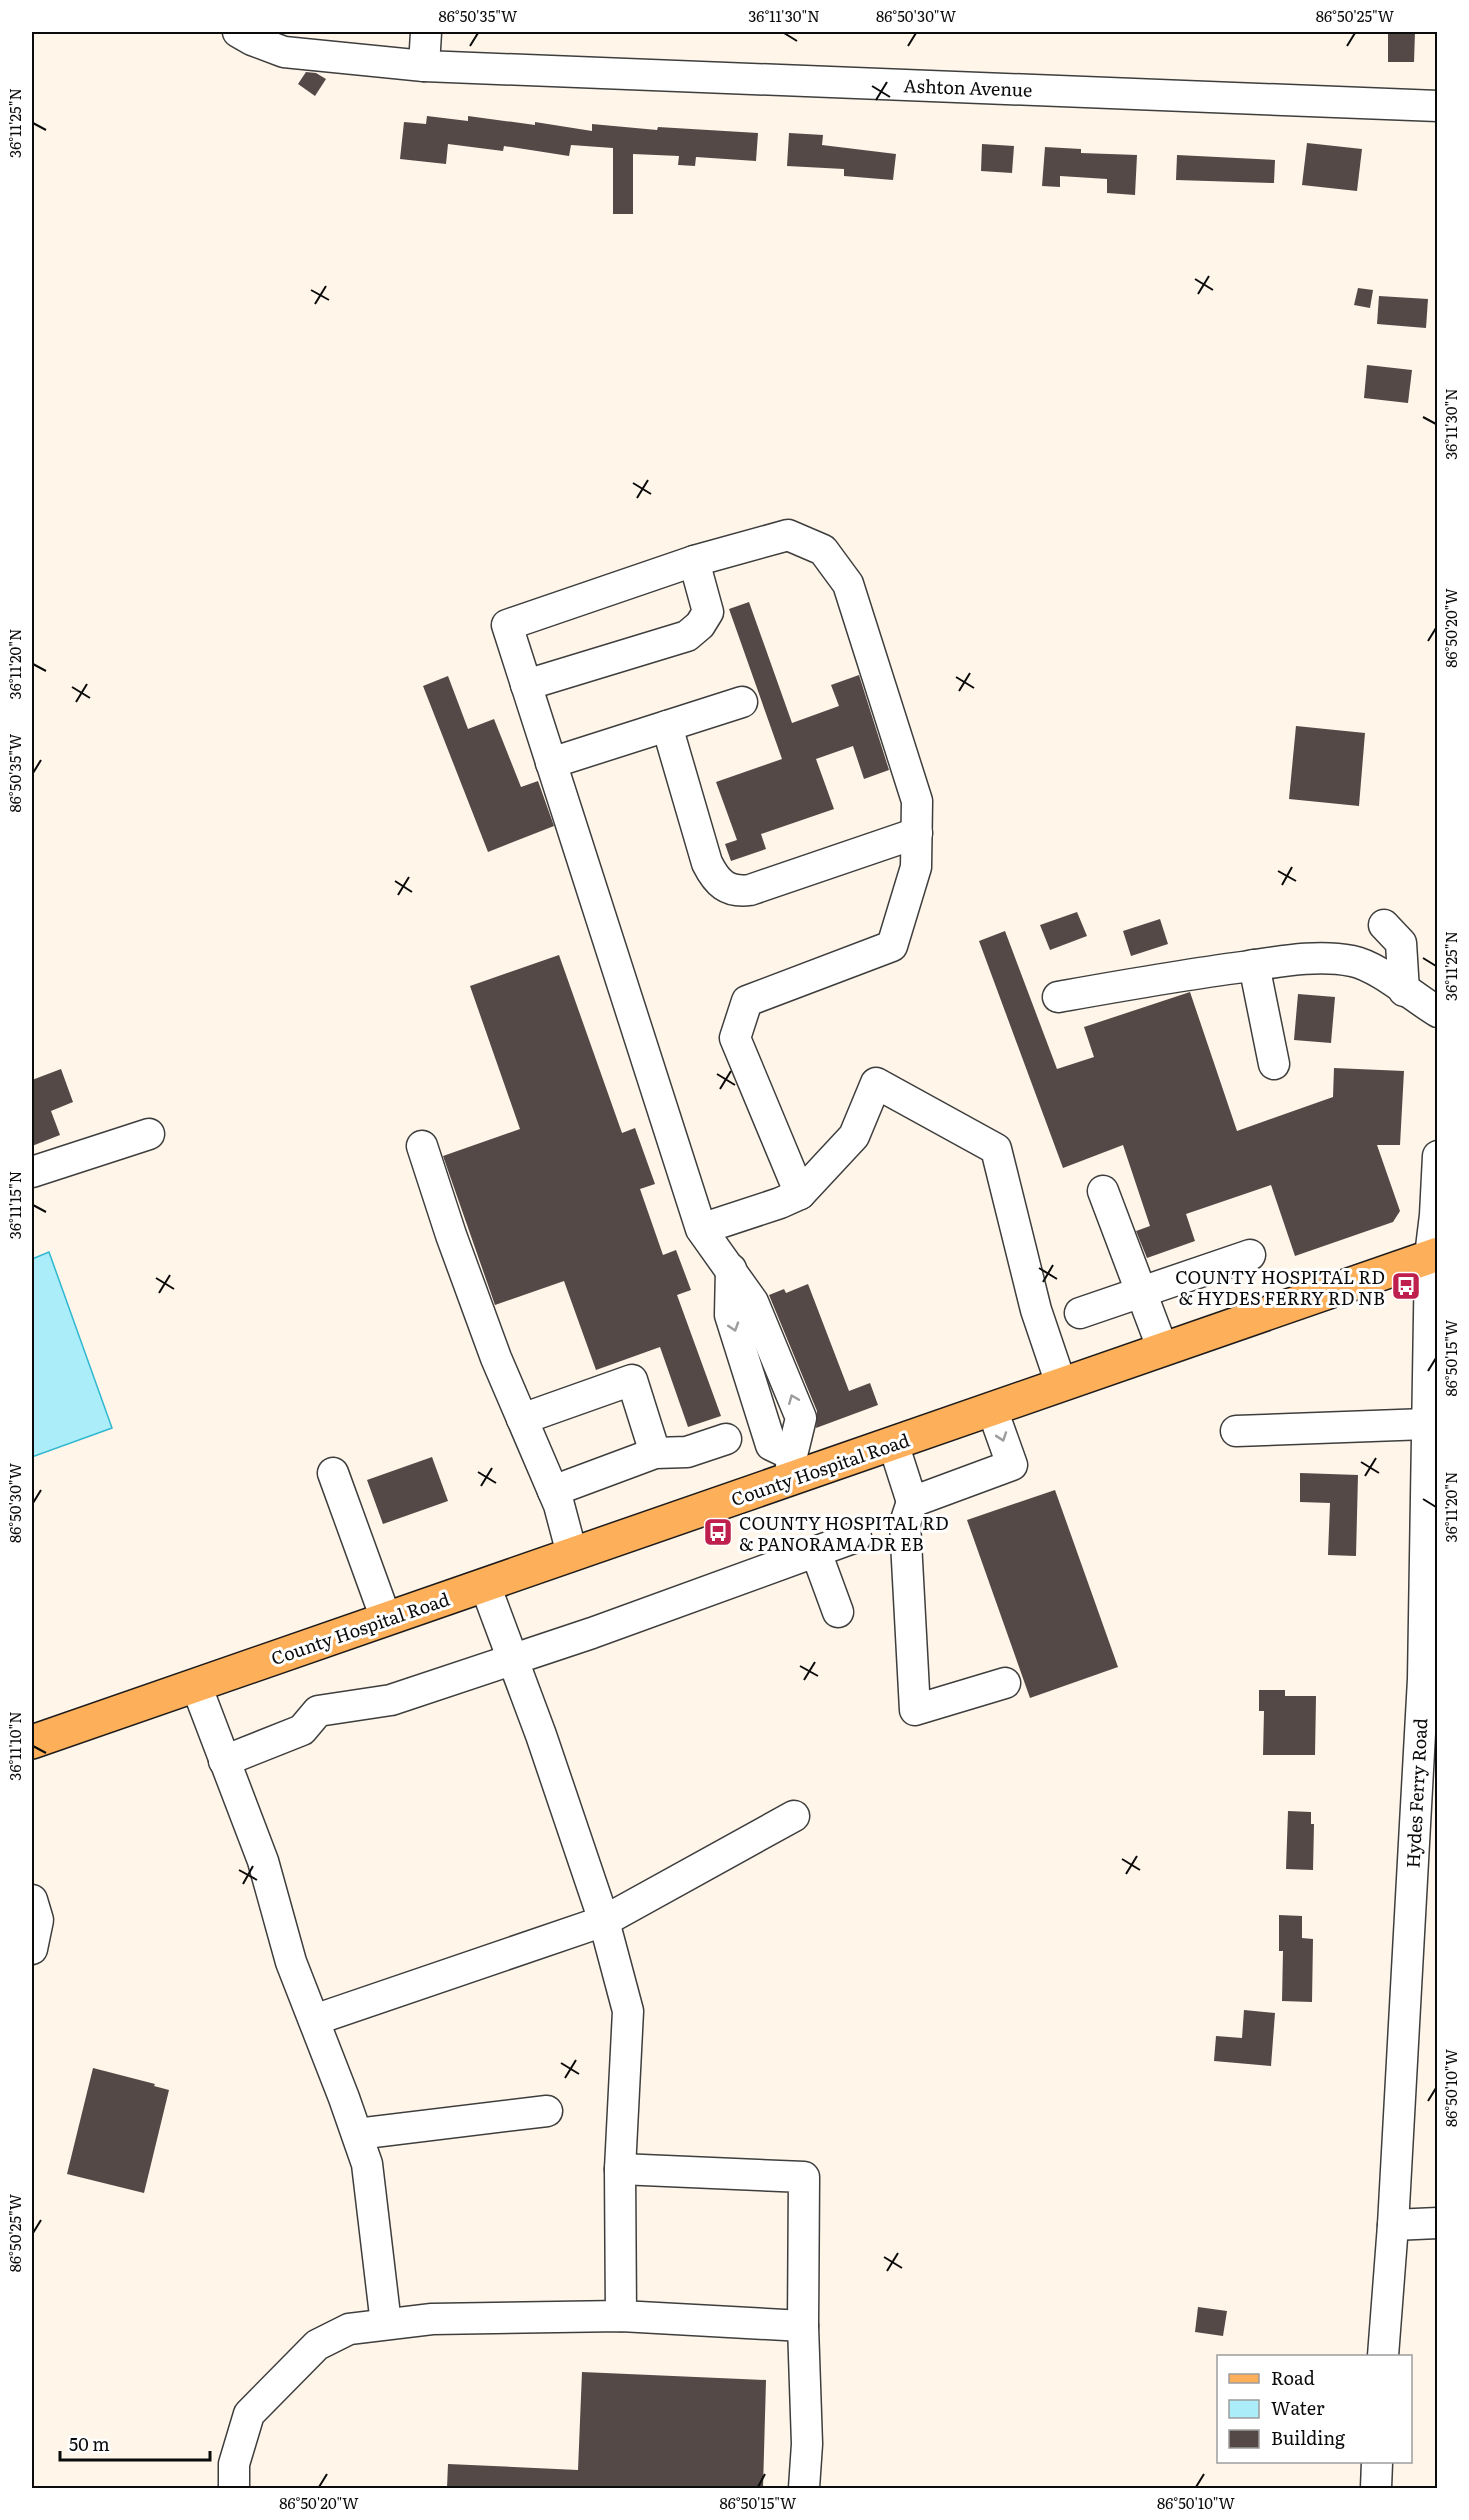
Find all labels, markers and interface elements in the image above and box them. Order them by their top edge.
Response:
text: 86°50'35"W [439,4,518,27]
text: 36°11'30"N [748,4,820,27]
text: 86°50'30"W [876,4,957,27]
text: 86°50'25"W [1316,4,1395,27]
street label: Ashton Avenue [903,71,1033,103]
text: 36°11'25"N [3,88,26,158]
text: 36°11'30"N [1439,388,1462,460]
text: 86°50'20"W [1439,588,1462,668]
text: 36°11'20"N [3,629,26,700]
text: 86°50'35"W [3,733,26,812]
text: 36°11'25"N [1439,931,1462,1001]
text: 36°11'15"N [3,1171,26,1239]
place label: COUNTY HOSPITAL RD & HYDES FERRY RD NB [1175,1263,1385,1311]
bus stop icon: COUNTY HOSPITAL RD & HYDES FERRY RD NB [1390,1270,1422,1302]
text: 86°50'15"W [1439,1319,1462,1396]
one-way arrow [727,1321,739,1332]
one-way arrow [788,1394,800,1405]
street label: County Hospital Road [727,1426,913,1512]
one-way arrow [994,1431,1007,1442]
text: 86°50'30"W [3,1462,26,1543]
text: 36°11'20"N [1439,1472,1462,1543]
place label: COUNTY HOSPITAL RD & PANORAMA DR EB [739,1509,949,1557]
bus stop icon: COUNTY HOSPITAL RD & PANORAMA DR EB [702,1516,734,1548]
street label: County Hospital Road [267,1585,453,1671]
text: 36°11'10"N [3,1711,26,1781]
street label: Hydes Ferry Road [1399,1717,1433,1869]
text: 86°50'10"W [1439,2048,1462,2127]
text: 86°50'25"W [3,2193,26,2272]
legend [1217,2355,1412,2463]
text: Road [1271,2364,1315,2391]
text: Water [1271,2394,1325,2421]
scale bar [60,2424,210,2462]
text: Building [1271,2424,1346,2451]
text: 50 m [69,2430,110,2457]
text: 86°50'20"W [279,2491,359,2514]
text: 86°50'15"W [720,2491,797,2514]
text: 86°50'10"W [1157,2491,1236,2514]

